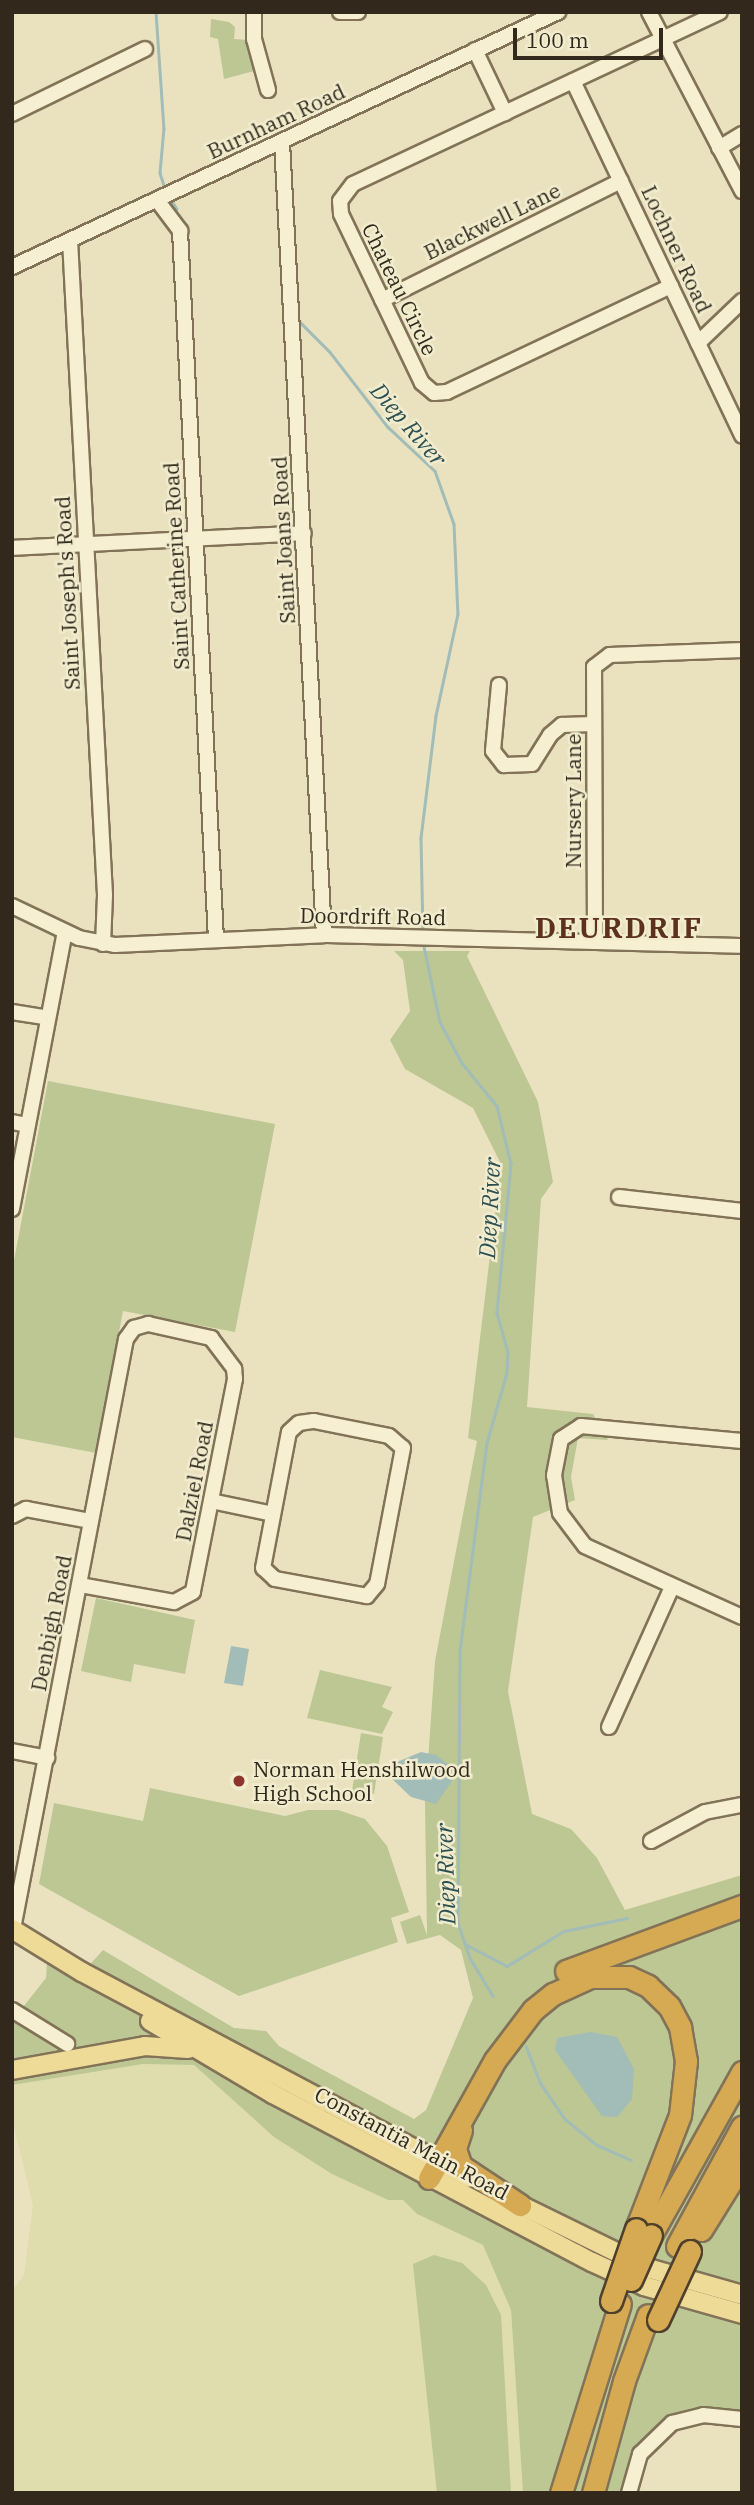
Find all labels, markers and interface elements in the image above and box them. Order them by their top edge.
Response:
scale bar [516,14,666,58]
text: 100 m [526,26,589,54]
street label: Burnham Road [203,78,349,164]
street label: Blackwell Lane [420,177,564,265]
street label: Lochner Road [637,181,717,317]
street label: Chateau Circle [357,219,443,359]
water label: Diep River [365,377,453,471]
street label: Saint Joans Road [266,456,300,624]
street label: Saint Catherine Road [158,461,194,671]
street label: Saint Joseph's Road [49,495,85,691]
street label: Nursery Lane [560,734,586,868]
street label: Doordrift Road [300,902,446,930]
district label: DEURDRIF [536,911,702,945]
water label: Diep River [473,1157,505,1259]
street label: Dalziel Road [170,1419,218,1543]
street label: Denbigh Road [25,1553,77,1693]
place label: Norman Henshilwood High School [253,1756,471,1806]
marker: Norman Henshilwood High School [231,1773,247,1789]
water label: Diep River [429,1823,461,1925]
street label: Constantia Main Road [311,2081,513,2205]

